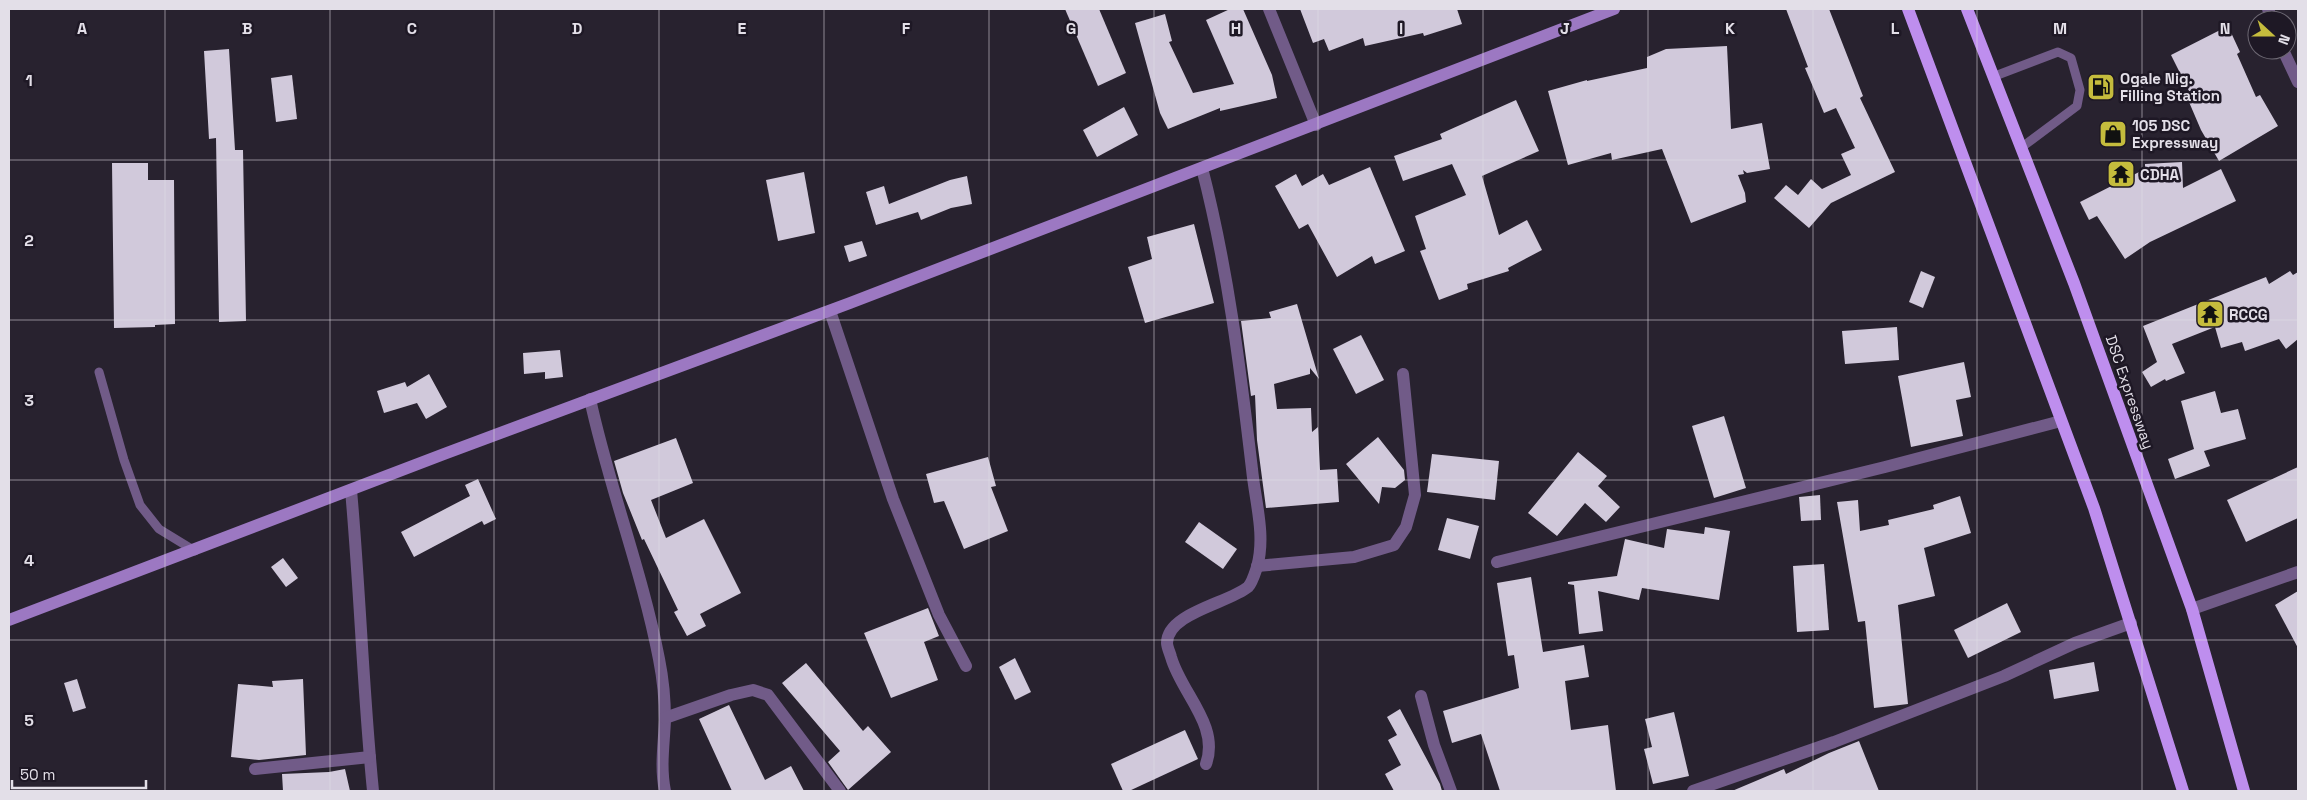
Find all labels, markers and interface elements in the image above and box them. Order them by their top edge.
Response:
north arrow [2247,10,2297,60]
text: A [77,18,87,39]
text: B [242,18,252,39]
text: C [407,18,417,39]
text: D [572,18,582,39]
text: E [738,18,747,39]
text: F [902,18,911,39]
text: G [1066,18,1076,39]
text: H [1231,18,1241,39]
text: I [1399,18,1403,39]
text: J [1560,18,1570,39]
text: K [1725,18,1735,39]
text: L [1891,18,1900,39]
text: M [2053,18,2067,39]
text: N [2220,18,2230,39]
text: N [2274,32,2294,47]
place label: Ogale Nig. Filling Station [2120,69,2220,105]
text: 1 [25,70,33,91]
fuel station icon: Ogale Nig. Filling Station [2086,72,2116,102]
place label: 105 DSC Expressway [2132,116,2218,152]
shop icon: 105 DSC Expressway [2098,119,2128,149]
temple icon: CDHA [2106,159,2136,189]
place label: CDHA [2140,165,2179,184]
text: 2 [24,230,34,251]
temple icon: RCCG [2195,299,2225,329]
place label: RCCG [2229,305,2268,324]
street label: DSC Expressway [2102,333,2158,451]
text: 3 [24,390,34,411]
text: 4 [24,550,34,571]
text: 5 [24,710,34,731]
scale bar [12,758,146,790]
text: 50 m [20,765,55,784]

